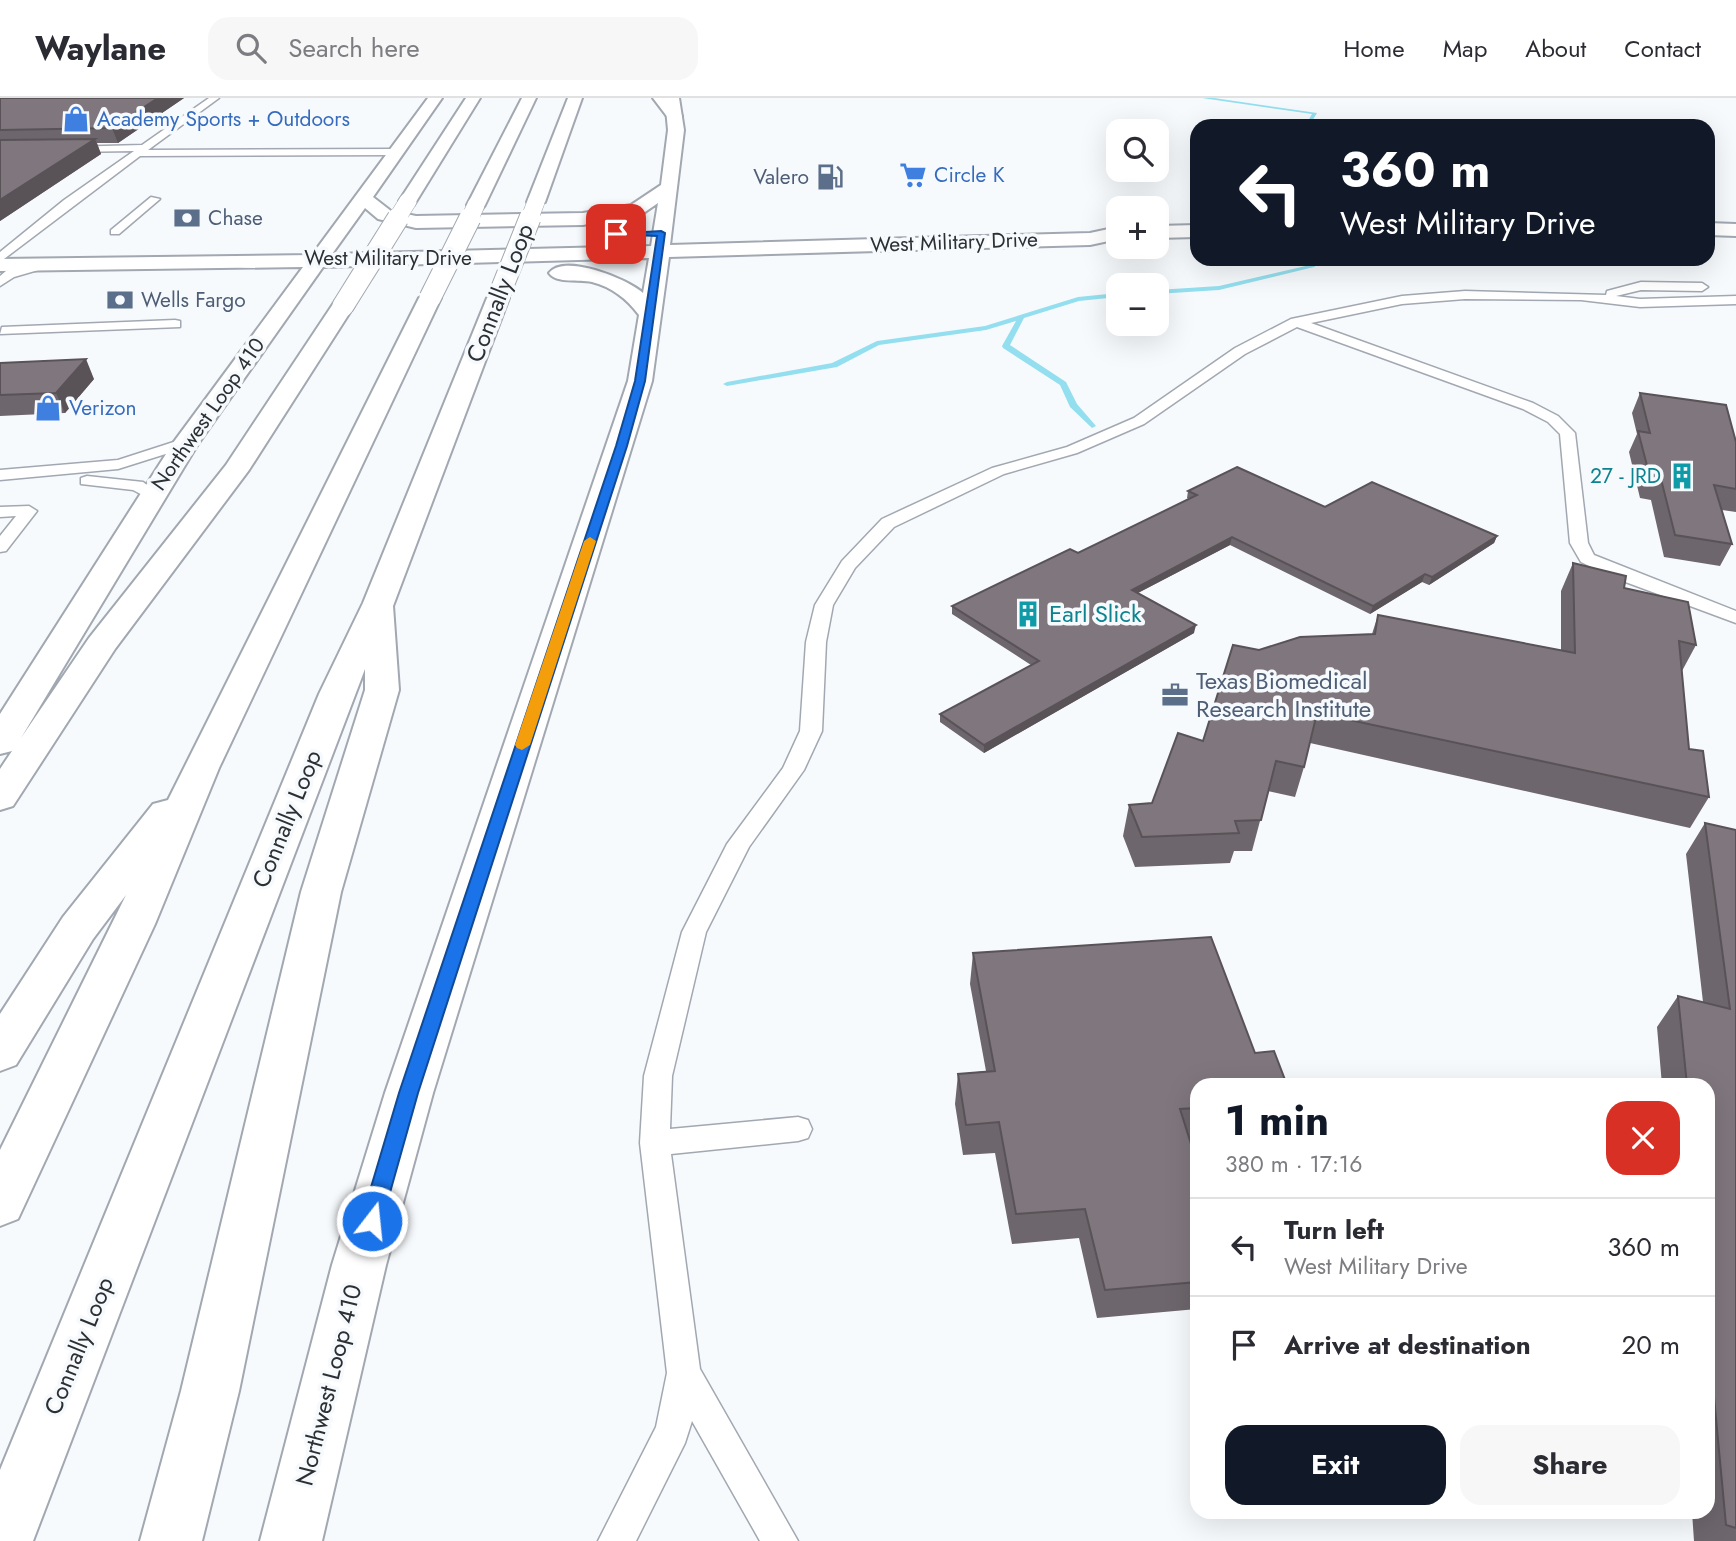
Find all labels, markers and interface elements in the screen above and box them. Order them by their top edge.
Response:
search box [208,17,698,80]
text: Waylane [35,25,166,72]
icon: search [232,29,270,67]
text: Search here [288,29,420,67]
text: Home [1343,31,1405,66]
text: Map [1443,31,1487,66]
text: About [1525,31,1586,66]
text: Contact [1624,31,1701,66]
shop icon: Academy Sports + Outdoors [61,104,91,134]
place label: Academy Sports + Outdoors [97,104,350,134]
map controls [1106,119,1169,336]
button: search [1106,119,1169,182]
text: 360 m [1340,135,1491,205]
icon: left [1225,147,1316,238]
supermarket icon: Circle K [898,160,928,190]
place label: Circle K [934,160,1005,190]
place label: Valero [753,162,809,192]
fuel station icon: Valero [815,162,845,192]
button: + [1106,196,1169,259]
text: West Military Drive [1340,200,1596,246]
bank icon: Chase [172,203,202,233]
place label: Chase [208,203,263,233]
pin [586,204,646,264]
icon: arrive [597,215,635,253]
street label: Connally Loop [457,219,542,367]
street label: West Military Drive [870,224,1038,260]
street label: West Military Drive [304,243,472,273]
button: − [1106,273,1169,336]
bank icon: Wells Fargo [105,285,135,315]
place label: Wells Fargo [141,285,246,315]
street label: Northwest Loop 410 [144,331,272,497]
shop icon: Verizon [33,393,63,423]
place label: Verizon [69,393,137,423]
place label: 27 - JRD [1590,461,1661,491]
building icon: 27 - JRD [1667,461,1697,491]
place label: Earl Slick [1049,596,1142,631]
building icon: Earl Slick [1013,599,1043,629]
place label: Texas Biomedical Research Institute [1196,663,1371,726]
office icon: Texas Biomedical Research Institute [1160,680,1190,710]
street label: Connally Loop [243,745,330,893]
text: 1 min [1225,1090,1329,1151]
button: close [1606,1101,1680,1175]
text: 380 m · 17:16 [1225,1147,1362,1181]
position arrow [335,1184,409,1258]
text: Turn left [1284,1211,1384,1249]
icon: left [1225,1228,1263,1266]
text: 360 m [1607,1228,1680,1266]
text: West Military Drive [1284,1249,1468,1283]
street label: Connally Loop [35,1272,122,1420]
street label: Northwest Loop 410 [287,1281,370,1489]
icon: arrive [1225,1326,1263,1364]
text: Arrive at destination [1284,1326,1531,1364]
text: 20 m [1622,1326,1680,1364]
button: Exit [1225,1425,1446,1505]
button: Share [1460,1425,1680,1505]

